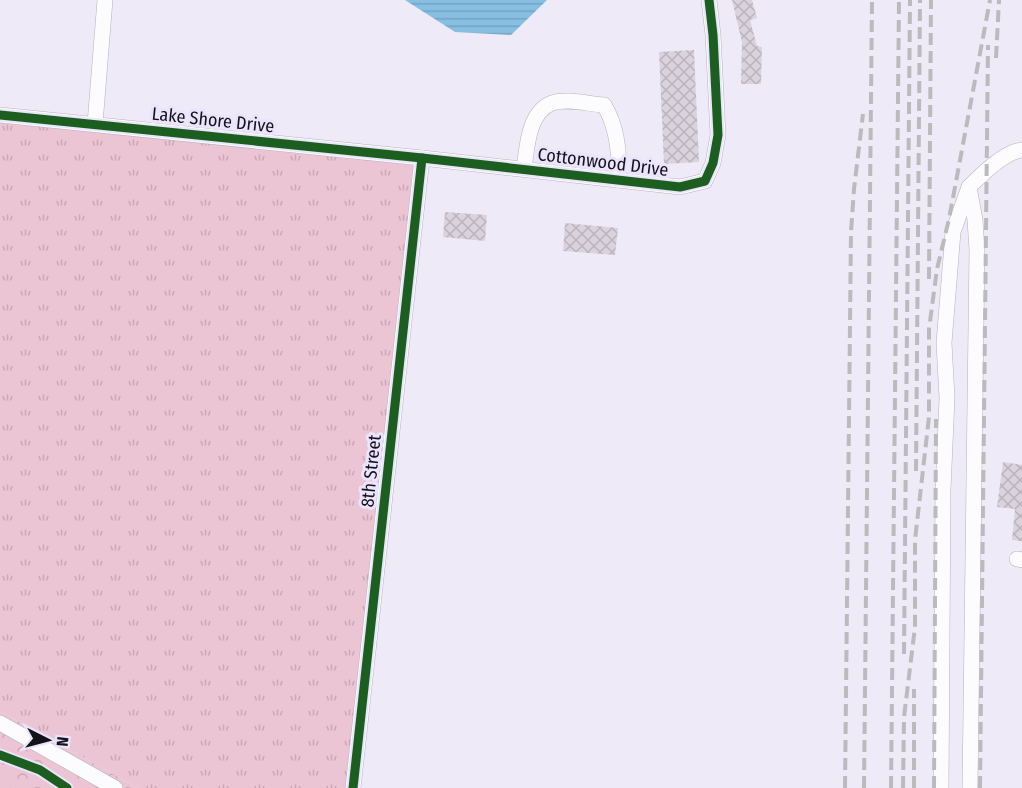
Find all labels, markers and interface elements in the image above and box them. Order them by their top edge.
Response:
street label: Lake Shore Drive [151,103,275,137]
street label: Cottonwood Drive [536,143,670,181]
street label: 8th Street [356,434,386,508]
north arrow [18,710,78,770]
text: N [52,736,72,747]

